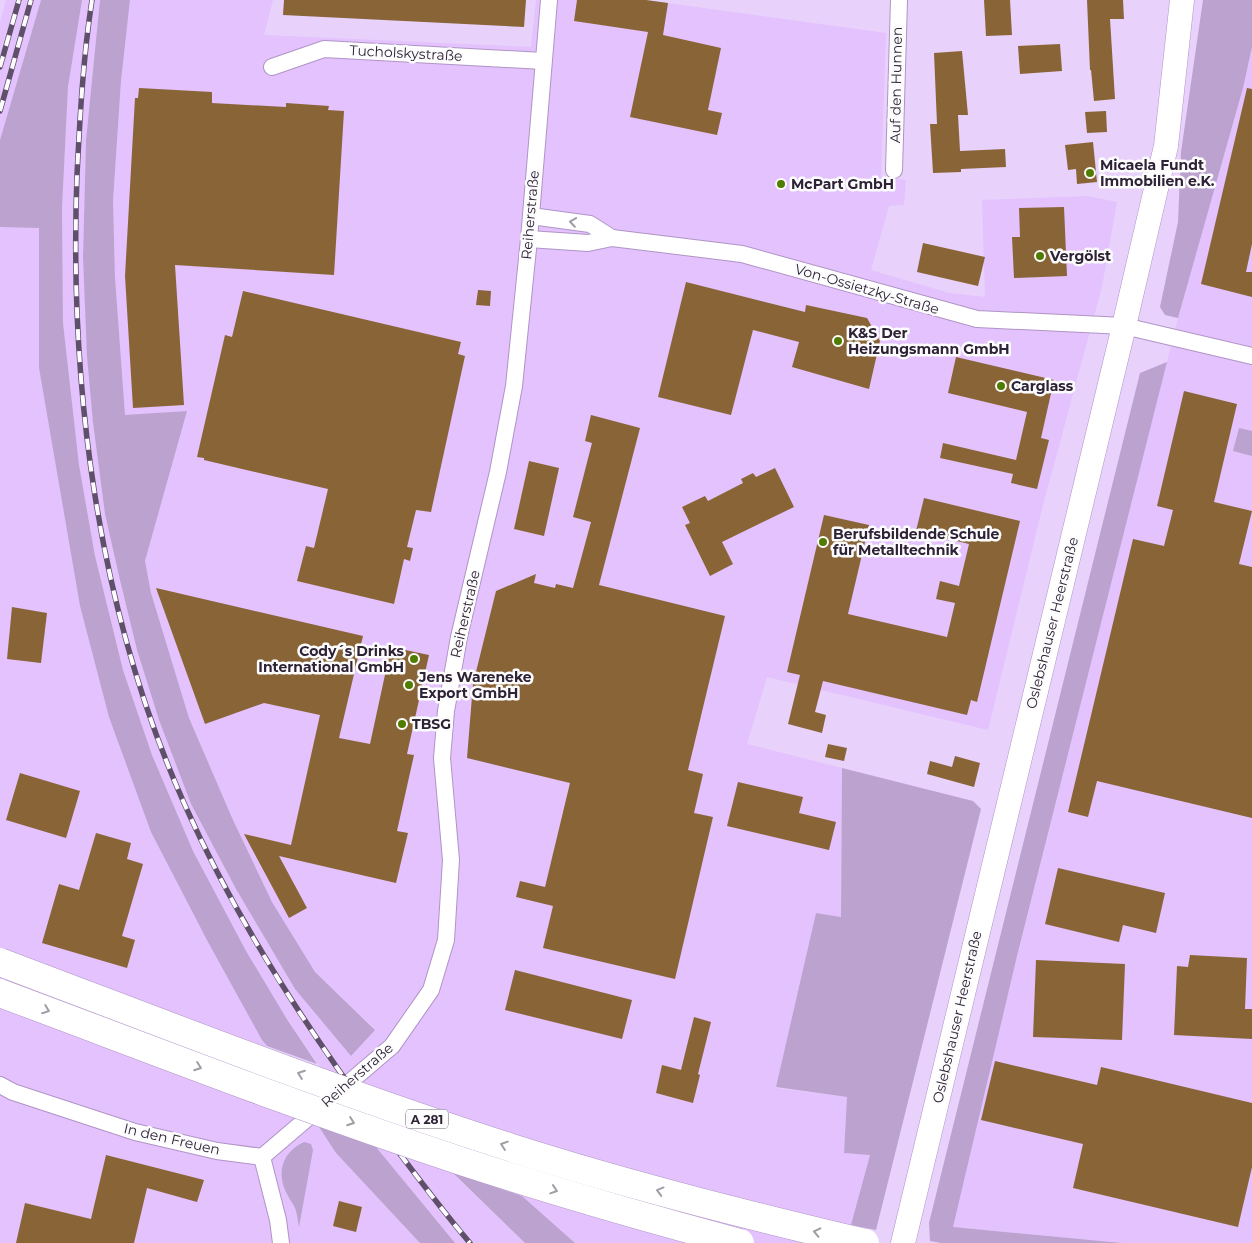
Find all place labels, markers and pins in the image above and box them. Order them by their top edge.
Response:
place label: Micaela Fundt Immobilien e.K. [1100,156,1215,190]
marker: Micaela Fundt Immobilien e.K. [1084,167,1096,179]
place label: McPart GmbH [791,175,894,193]
marker: McPart GmbH [775,178,787,190]
place label: Vergölst [1049,247,1111,265]
marker: Vergölst [1034,250,1046,262]
place label: K&S Der Heizungsmann GmbH [848,324,1010,358]
marker: K&S Der Heizungsmann GmbH [832,335,844,347]
place label: Carglass [1011,377,1074,395]
marker: Carglass [995,380,1007,392]
place label: Berufsbildende Schule für Metalltechnik [833,525,1000,559]
marker: Berufsbildende Schule für Metalltechnik [817,536,829,548]
place label: Cody´s Drinks International GmbH [258,642,405,676]
marker: Cody´s Drinks International GmbH [408,653,420,665]
place label: Jens Wareneke Export GmbH [418,668,532,702]
marker: Jens Wareneke Export GmbH [403,679,415,691]
place label: TBSG [412,715,451,733]
marker: TBSG [396,718,408,730]

